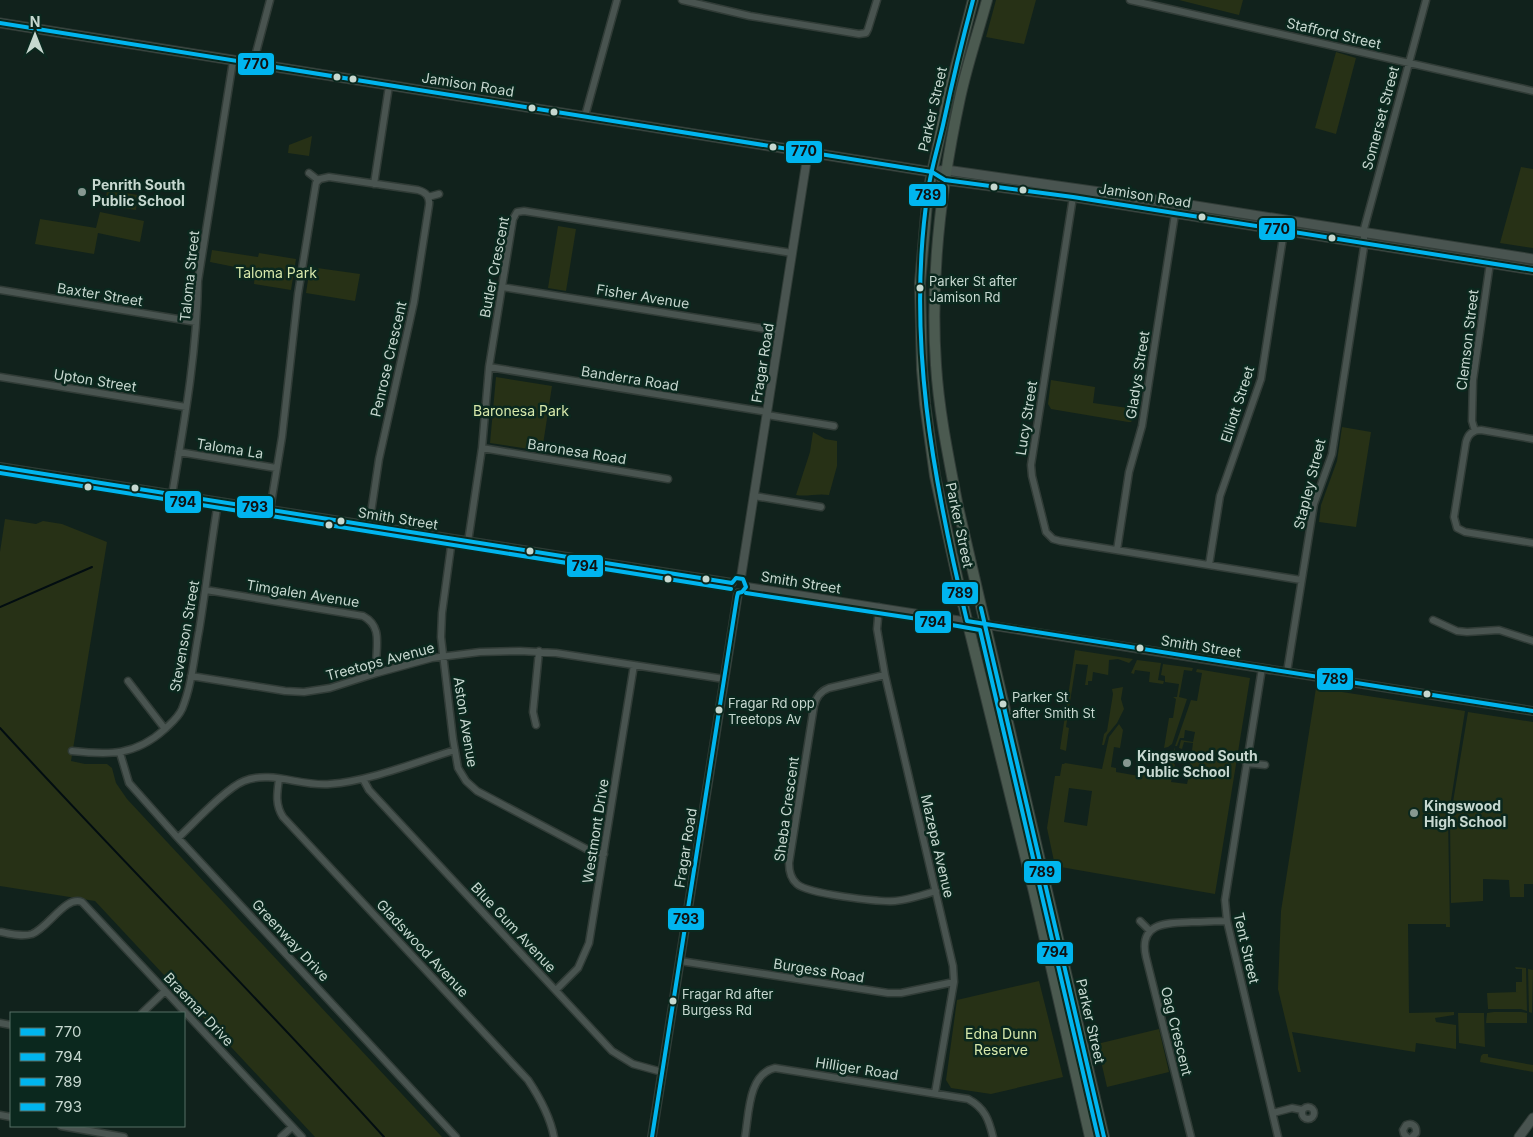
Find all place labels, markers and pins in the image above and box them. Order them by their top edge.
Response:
unlabelled marker [332,72,342,82]
unlabelled marker [348,74,358,84]
unlabelled marker [527,103,537,113]
unlabelled marker [549,107,559,117]
unlabelled marker [768,142,778,152]
place label: Penrith South Public School [92,176,185,209]
unlabelled marker [989,182,999,192]
unlabelled marker [1018,185,1028,195]
marker: Penrith South Public School [76,186,88,198]
unlabelled marker [1197,212,1207,222]
unlabelled marker [1327,233,1337,243]
place label: Parker St after Jamison Rd [929,273,1017,305]
marker: Parker St after Jamison Rd [915,283,925,293]
unlabelled marker [83,482,93,492]
unlabelled marker [130,483,140,493]
unlabelled marker [336,516,346,526]
unlabelled marker [324,520,334,530]
unlabelled marker [525,546,535,556]
unlabelled marker [663,574,673,584]
unlabelled marker [701,574,711,584]
unlabelled marker [1135,643,1145,653]
place label: Parker St after Smith St [1012,689,1095,721]
unlabelled marker [1422,689,1432,699]
place label: Fragar Rd opp Treetops Av [728,695,815,727]
marker: Parker St after Smith St [998,699,1008,709]
marker: Fragar Rd opp Treetops Av [714,705,724,715]
place label: Kingswood South Public School [1137,747,1258,780]
marker: Kingswood South Public School [1121,757,1133,769]
place label: Kingswood High School [1424,797,1506,830]
marker: Kingswood High School [1408,807,1420,819]
place label: Fragar Rd after Burgess Rd [682,986,773,1018]
marker: Fragar Rd after Burgess Rd [668,996,678,1006]

